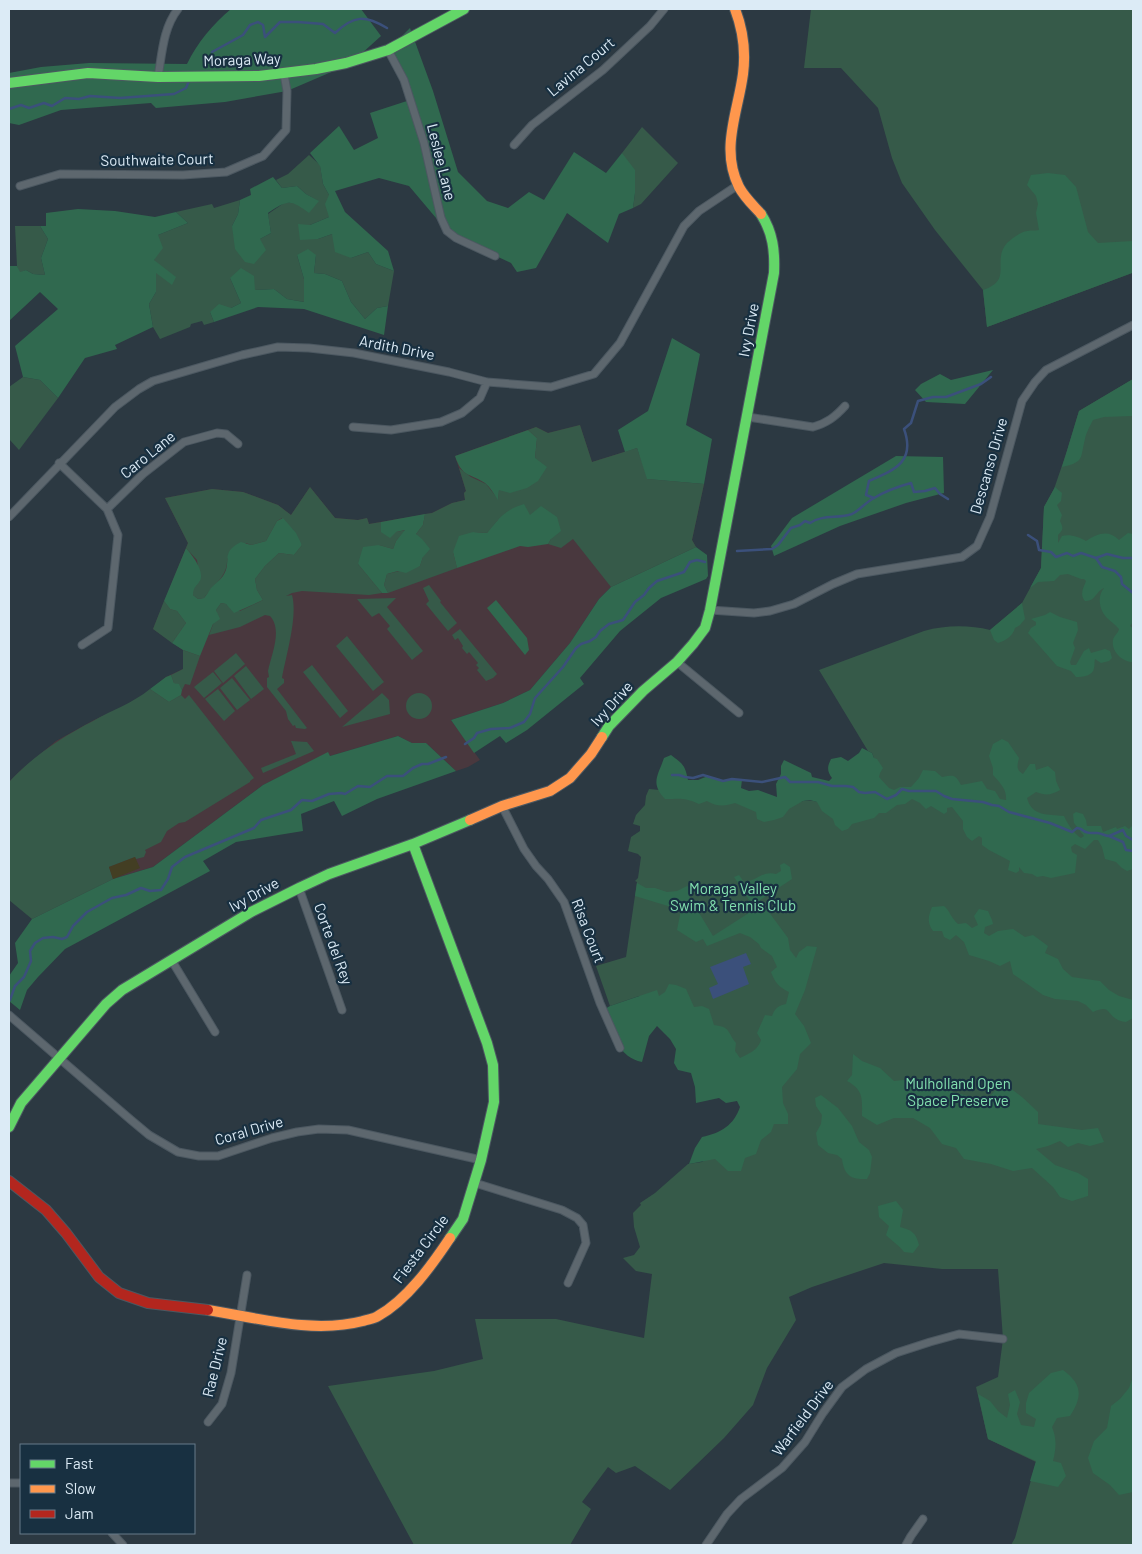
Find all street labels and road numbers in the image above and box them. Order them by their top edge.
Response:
street label: Lavina Court [543,33,618,100]
street label: Moraga Way [203,49,281,69]
street label: Leslee Lane [424,122,460,202]
street label: Southwaite Court [100,149,214,169]
street label: Ivy Drive [734,301,762,358]
street label: Ardith Drive [358,331,436,363]
street label: Descanso Drive [966,415,1010,516]
street label: Caro Lane [116,427,178,482]
street label: Ivy Drive [586,677,636,730]
street label: Ivy Drive [225,873,282,915]
street label: Risa Court [568,896,609,965]
street label: Corte del Rey [311,900,357,987]
street label: Coral Drive [212,1112,285,1148]
street label: Fiesta Circle [389,1211,452,1286]
street label: Rae Drive [198,1335,230,1399]
street label: Warfield Drive [768,1376,837,1459]

